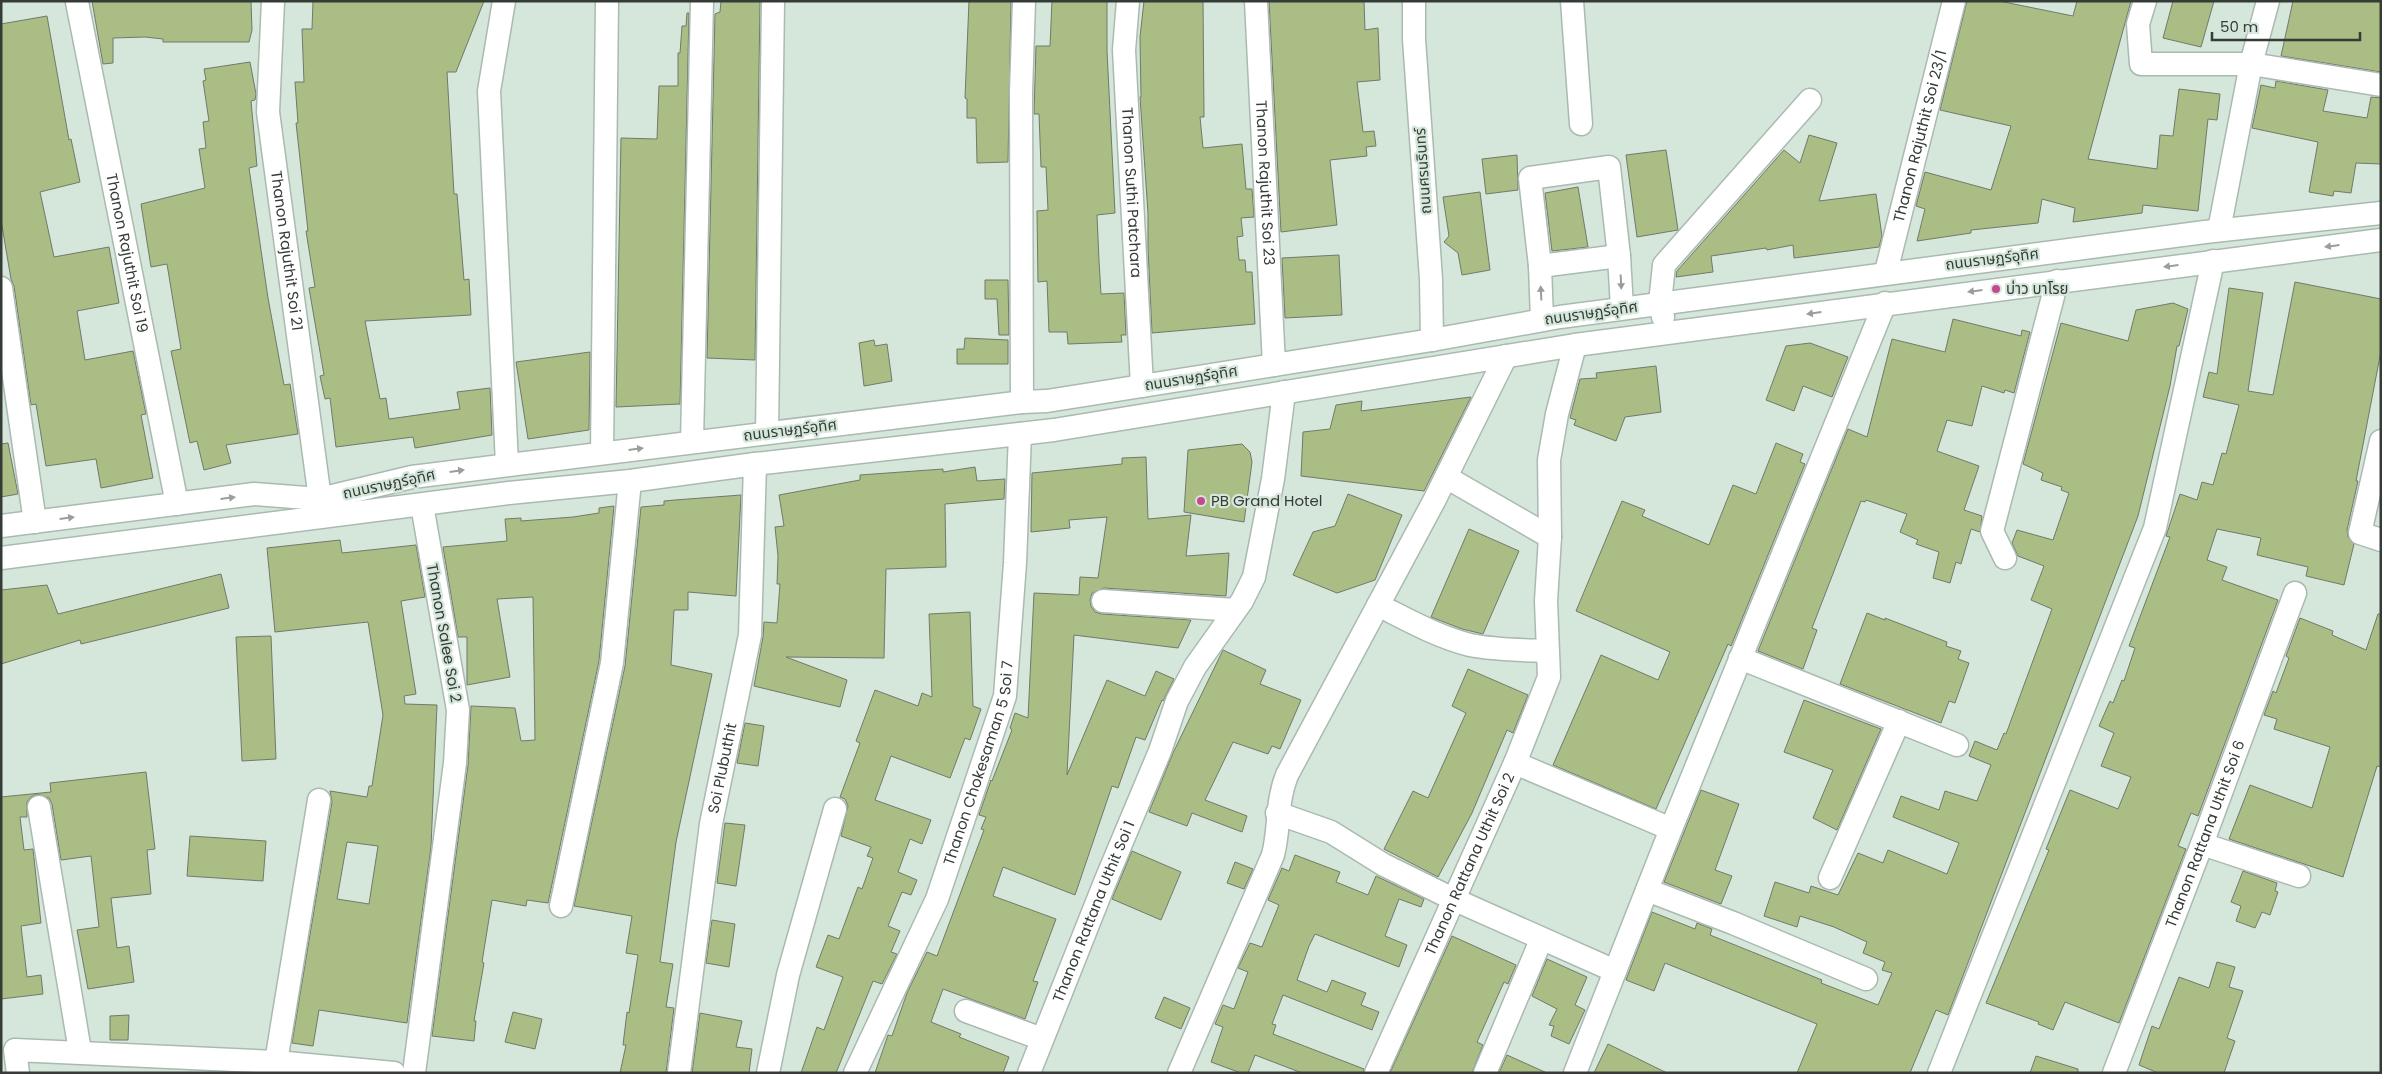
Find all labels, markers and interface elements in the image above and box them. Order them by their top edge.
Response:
scale bar [2212,10,2360,42]
text: 50 m [2220,16,2258,37]
street label: Thanon Rajuthit Soi 23/1 [1888,48,1951,225]
street label: Thanon Rajuthit Soi 23 [1251,100,1280,266]
street label: Thanon Suthi Patchara [1117,107,1147,278]
street label: ถนนศรนรินทร์ [1409,127,1436,215]
street label: Thanon Rajuthit Soi 21 [266,169,308,332]
street label: Thanon Rajuthit Soi 19 [101,171,154,334]
street label: ถนนราษฏร์อุทิศ [1944,242,2040,275]
one-way arrow [2324,242,2340,250]
one-way arrow [2163,262,2179,270]
one-way arrow [1617,274,1625,290]
place label: บ่าว บาโรย [2006,278,2068,299]
marker: บ่าว บาโรย [1990,283,2002,295]
one-way arrow [1537,285,1545,301]
one-way arrow [1967,288,1983,296]
street label: ถนนราษฏร์อุทิศ [1543,296,1639,329]
one-way arrow [1806,309,1822,317]
street label: ถนนราษฏร์อุทิศ [1143,360,1239,395]
street label: ถนนราษฏร์อุทิศ [742,413,838,446]
one-way arrow [628,445,644,453]
street label: ถนนราษฏร์อุทิศ [341,463,437,504]
one-way arrow [450,467,466,475]
place label: PB Grand Hotel [1211,490,1322,511]
one-way arrow [221,494,237,502]
marker: PB Grand Hotel [1195,495,1207,507]
one-way arrow [59,514,75,522]
street label: Thanon Salee Soi 2 [422,562,467,704]
street label: Thanon Chokesaman 5 Soi 7 [938,660,1018,868]
street label: Soi Plubuthit [702,721,742,815]
street label: Thanon Rattana Uthit Soi 6 [2160,737,2250,930]
street label: Thanon Rattana Uthit Soi 2 [1419,769,1519,958]
street label: Thanon Rattana Uthit Soi 1 [1047,817,1140,1005]

